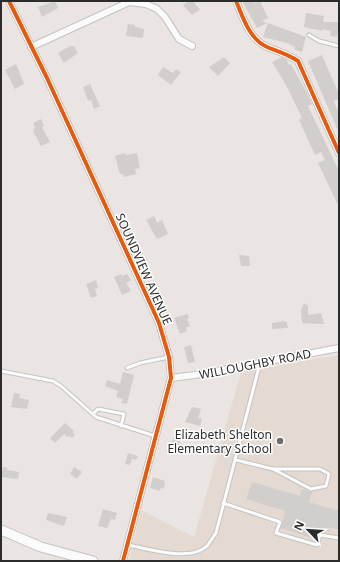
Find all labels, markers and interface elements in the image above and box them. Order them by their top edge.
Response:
street label: SOUNDVIEW AVENUE [112,211,176,327]
street label: WILLOUGHBY ROAD [197,345,313,383]
place label: Elizabeth Shelton Elementary School [167,426,272,457]
marker: Elizabeth Shelton Elementary School [275,436,285,446]
north arrow [288,510,328,550]
text: N [290,518,307,533]

